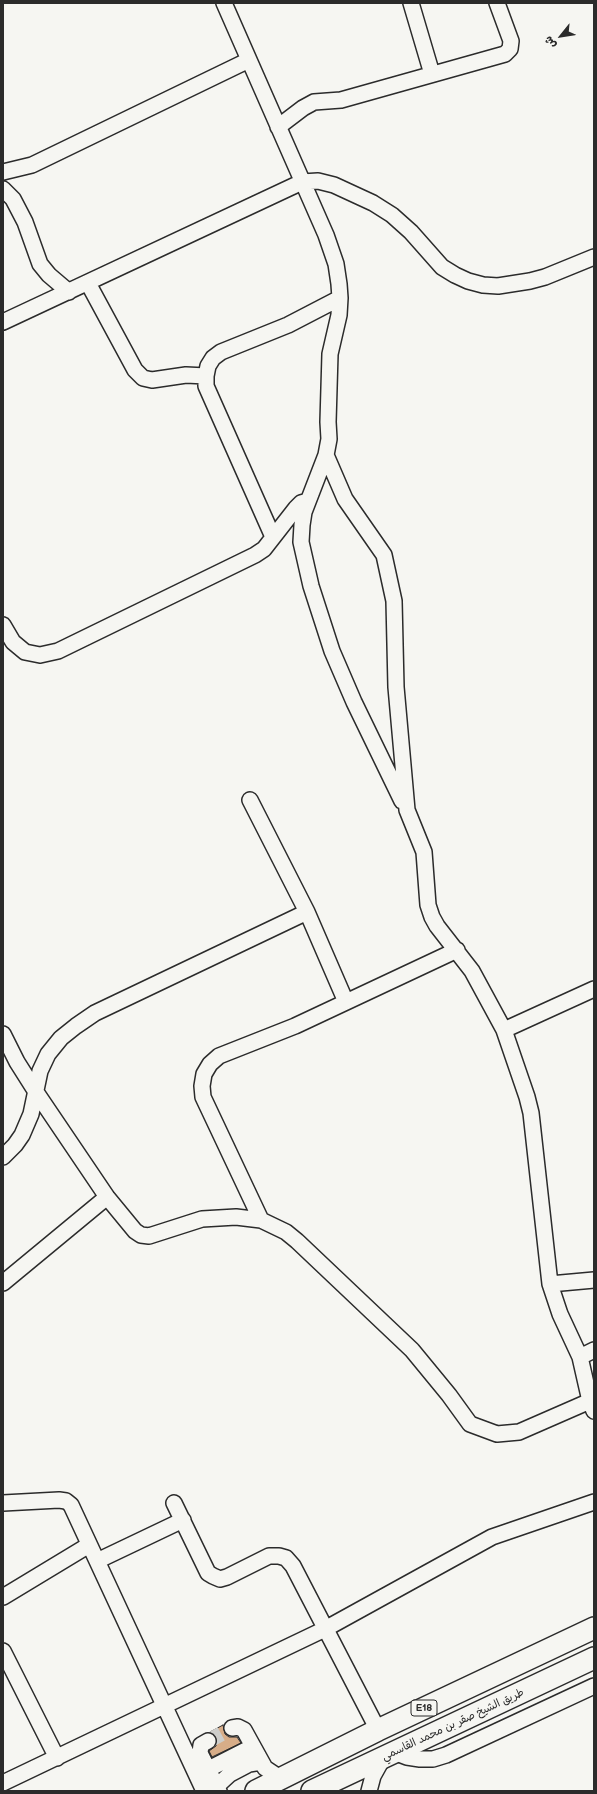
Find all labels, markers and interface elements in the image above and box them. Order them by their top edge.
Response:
north arrow [541,16,581,56]
text: ش [542,34,559,51]
street label: طريق الشيخ صقر بن محمد القاسمي [380,1686,526,1764]
road number: E18 [411,1700,437,1716]

